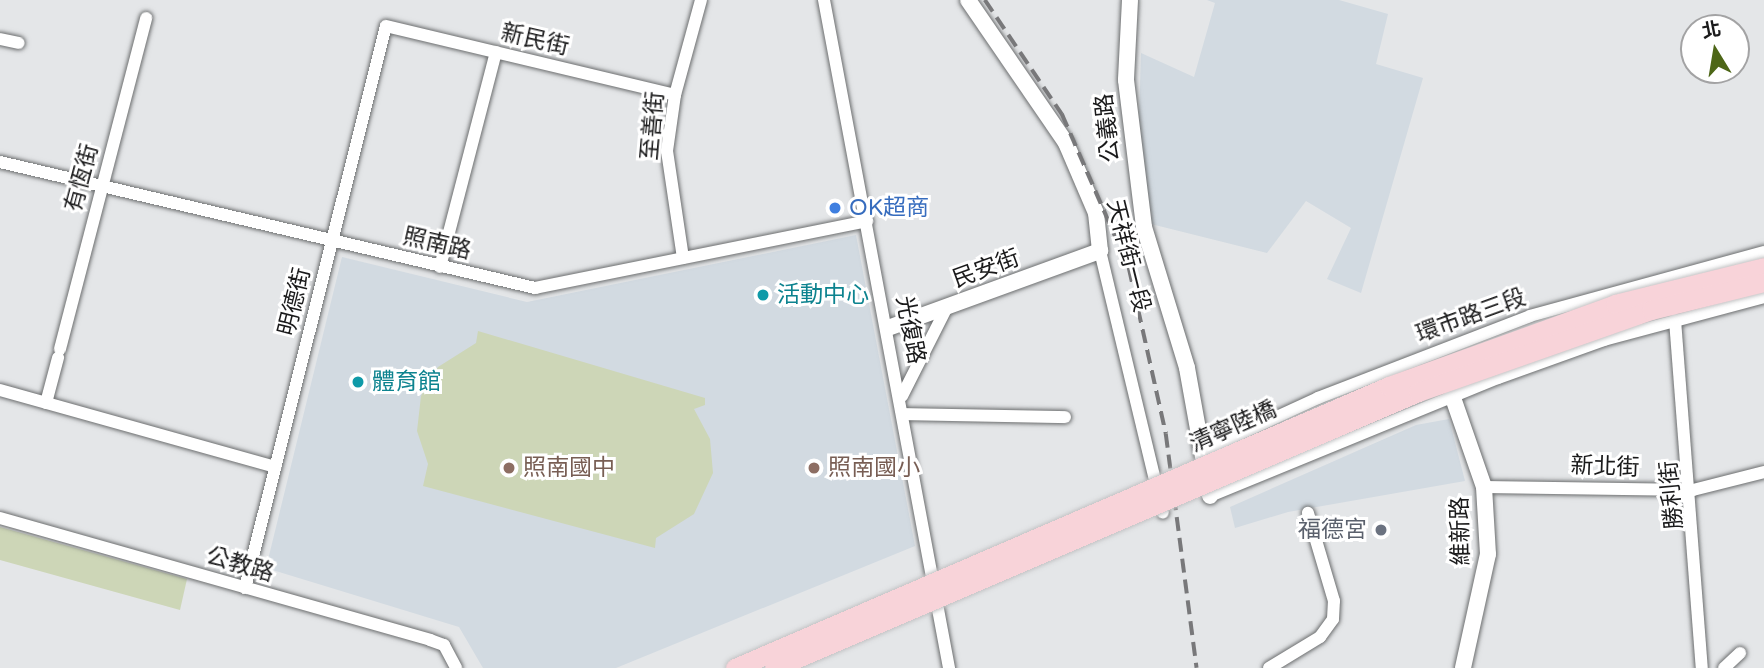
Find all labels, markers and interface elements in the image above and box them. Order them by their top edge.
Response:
north arrow [1680,14,1750,84]
text: 北 [1700,18,1723,43]
street label: 新民街 [498,19,572,61]
street label: 至善街 [636,90,670,162]
street label: 公義路 [1091,92,1125,164]
street label: 有恆街 [60,141,104,215]
place label: OK超商 [849,194,929,222]
street label: 天祥街一段 [1101,197,1155,315]
marker: OK超商 [827,200,843,216]
street label: 照南路 [400,223,474,265]
street label: 民安街 [949,244,1023,294]
street label: 明德街 [273,265,317,339]
place label: 活動中心 [777,281,869,309]
street label: 環市路三段 [1412,283,1530,349]
marker: 活動中心 [755,287,771,303]
street label: 光復路 [890,294,930,366]
place label: 體育館 [372,368,441,396]
marker: 體育館 [350,374,366,390]
street label: 清寧陸橋 [1185,396,1281,458]
street label: 新北街 [1570,452,1640,482]
place label: 照南國中 [523,454,615,482]
place label: 照南國小 [828,454,920,482]
street label: 勝利街 [1655,459,1689,531]
marker: 照南國中 [501,460,517,476]
marker: 照南國小 [806,460,822,476]
street label: 維新路 [1447,496,1475,566]
place label: 福德宮 [1298,516,1367,544]
marker: 福德宮 [1373,522,1389,538]
street label: 公教路 [203,542,277,588]

